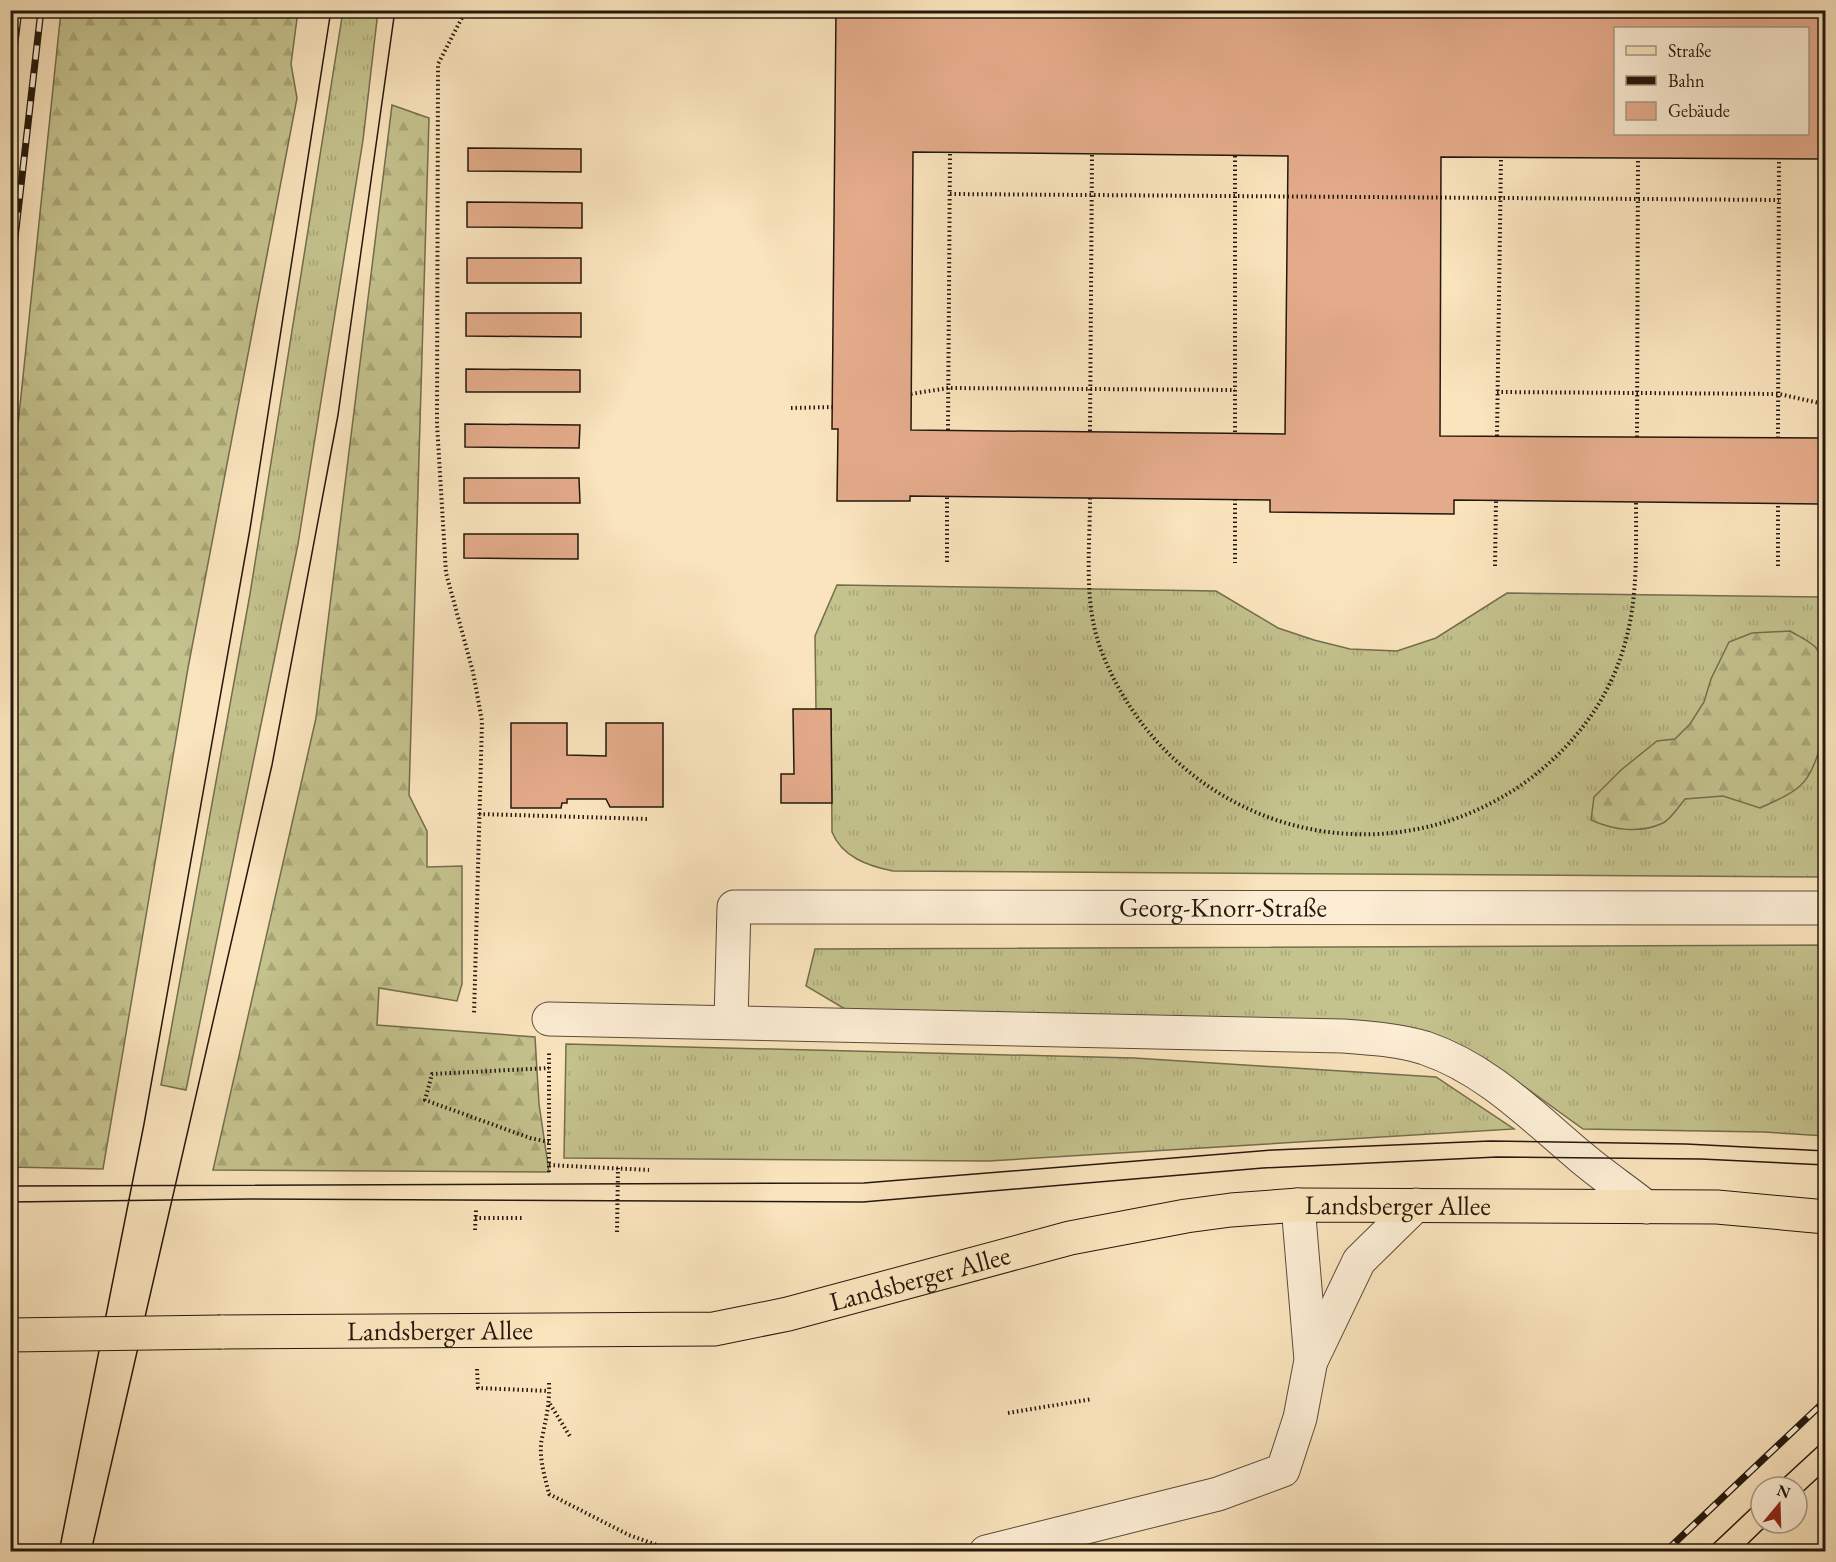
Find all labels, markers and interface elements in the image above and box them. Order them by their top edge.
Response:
legend [1614,27,1809,135]
text: Straße [1668,39,1711,62]
text: Bahn [1668,69,1705,92]
text: Gebäude [1668,99,1730,122]
street label: Georg-Knorr-Straße [1119,889,1327,925]
street label: Landsberger Allee [1305,1187,1491,1223]
street label: Landsberger Allee [825,1237,1014,1319]
street label: Landsberger Allee [347,1312,533,1348]
north arrow [1749,1475,1809,1535]
text: N [1774,1479,1793,1503]

